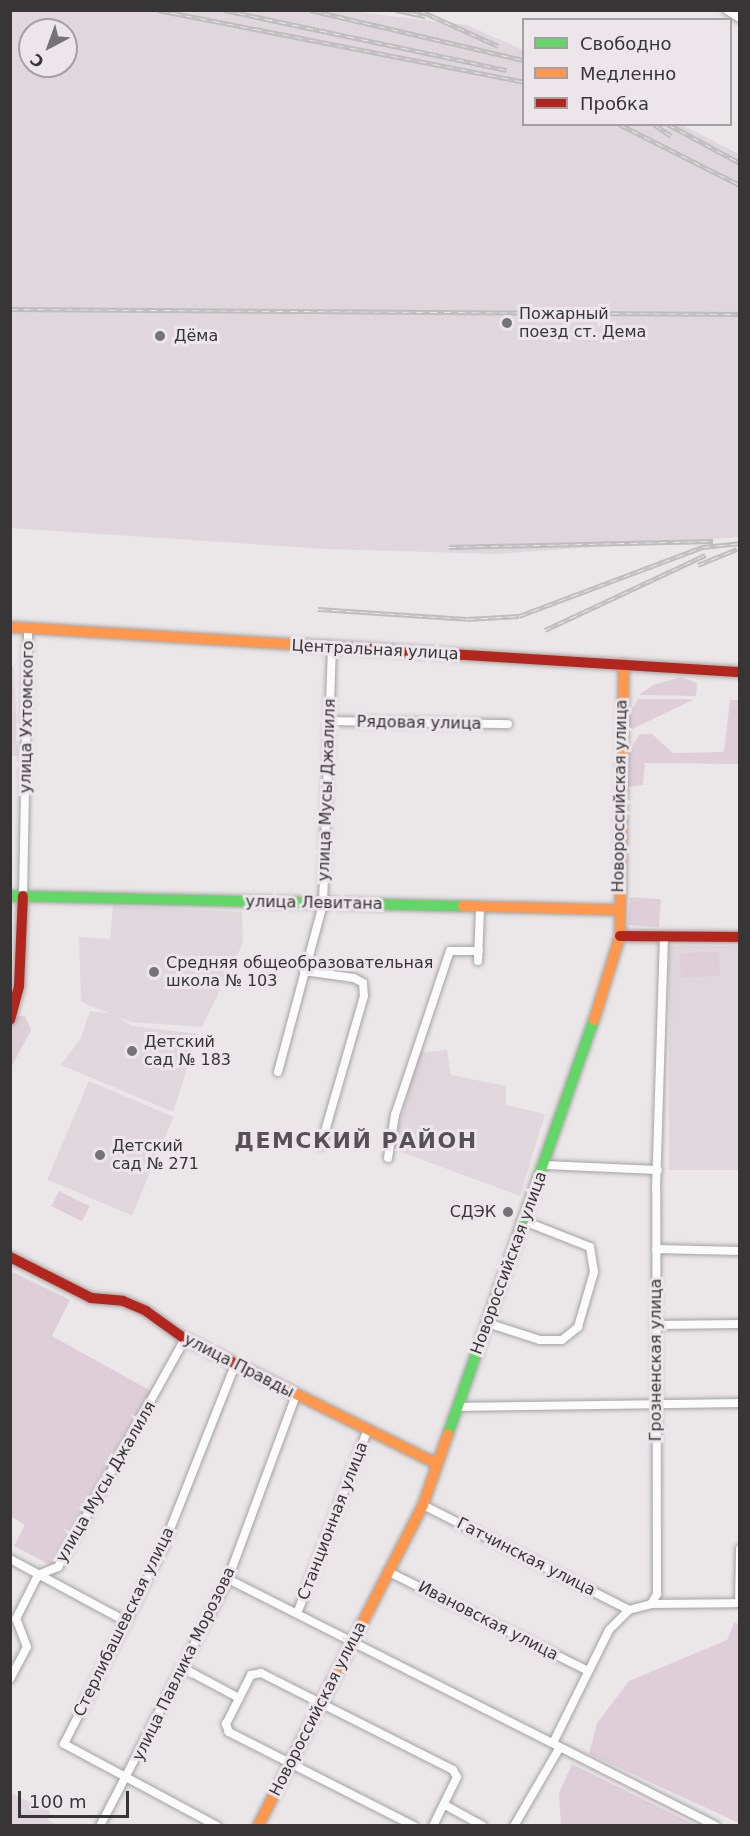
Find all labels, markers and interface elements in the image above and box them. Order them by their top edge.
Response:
north arrow [18,18,78,78]
legend [522,18,732,126]
text: Свободно [580,33,672,54]
text: С [27,49,48,71]
text: Медленно [580,63,676,84]
text: Пробка [580,93,649,114]
place label: Пожарный поезд ст. Дема [519,304,646,342]
marker: Пожарный поезд ст. Дема [500,316,514,330]
place label: Дёма [174,326,218,346]
marker: Дёма [151,327,169,345]
street label: Центральная улица [291,636,459,664]
street label: улица Ухтомского [16,640,38,794]
street label: улица Мусы Джалиля [314,698,340,882]
street label: Новороссийская улица [609,699,631,893]
street label: Рядовая улица [356,712,482,734]
street label: улица Левитана [245,892,383,914]
place label: Средняя общеобразовательная школа № 103 [166,953,433,991]
marker: Средняя общеобразовательная школа № 103 [147,965,161,979]
place label: Детский сад № 183 [144,1032,231,1070]
marker: Детский сад № 183 [125,1044,139,1058]
district label: ДЕМСКИЙ РАЙОН [234,1128,478,1154]
place label: Детский сад № 271 [112,1136,199,1174]
marker: Детский сад № 271 [93,1148,107,1162]
street label: Новороссийская улица [467,1169,551,1357]
place label: СДЭК [450,1202,496,1222]
marker: СДЭК [501,1205,515,1219]
street label: Грозненская улица [646,1279,666,1441]
street label: улица Правды [181,1330,297,1402]
street label: улица Мусы Джалиля [52,1398,160,1566]
street label: Станционная улица [294,1439,372,1603]
street label: Гатчинская улица [453,1514,599,1600]
street label: Стерлибашевская улица [70,1524,178,1720]
street label: улица Павлика Морозова [129,1564,239,1764]
street label: Ивановская улица [415,1577,561,1665]
street label: Новороссийская улица [266,1619,370,1799]
scale bar [21,1779,132,1817]
text: 100 m [29,1791,87,1812]

